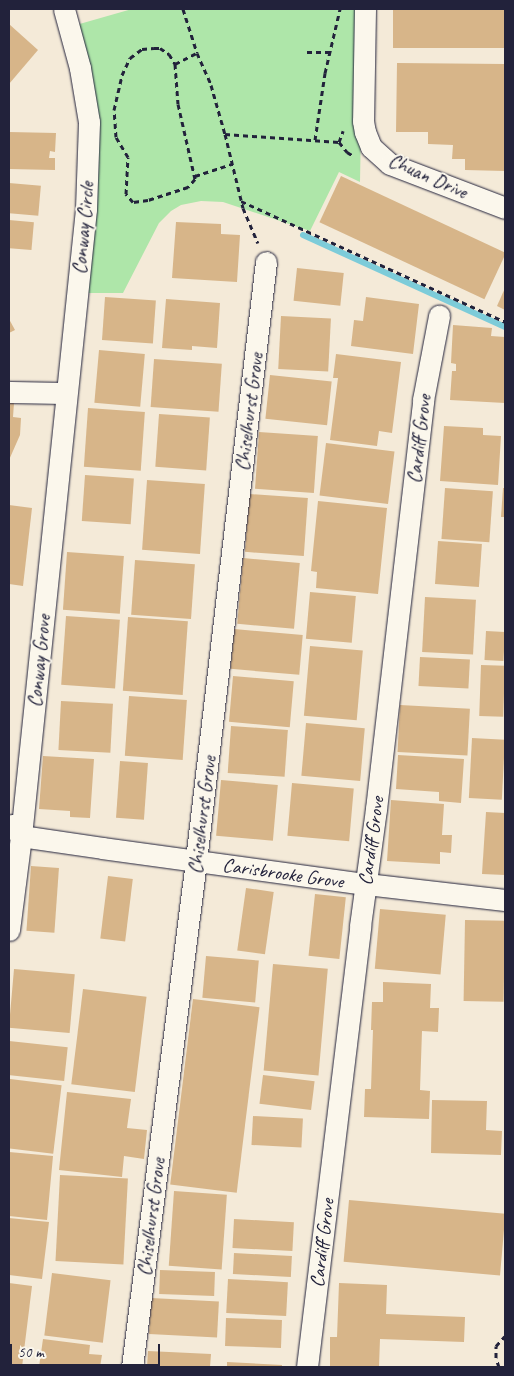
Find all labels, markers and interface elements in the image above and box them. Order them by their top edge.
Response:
street label: Chuan Drive [385,148,471,204]
street label: Conway Circle [67,181,99,275]
street label: Chiselhurst Grove [230,352,268,472]
street label: Cardiff Grove [402,393,436,485]
street label: Conway Grove [22,614,56,708]
street label: Chiselhurst Grove [183,755,221,875]
street label: Cardiff Grove [353,795,389,887]
street label: Carisbrooke Grove [221,853,345,893]
street label: Chiselhurst Grove [132,1157,170,1277]
street label: Cardiff Grove [305,1197,339,1289]
scale bar [12,1334,162,1366]
text: 50 m [18,1343,44,1362]

